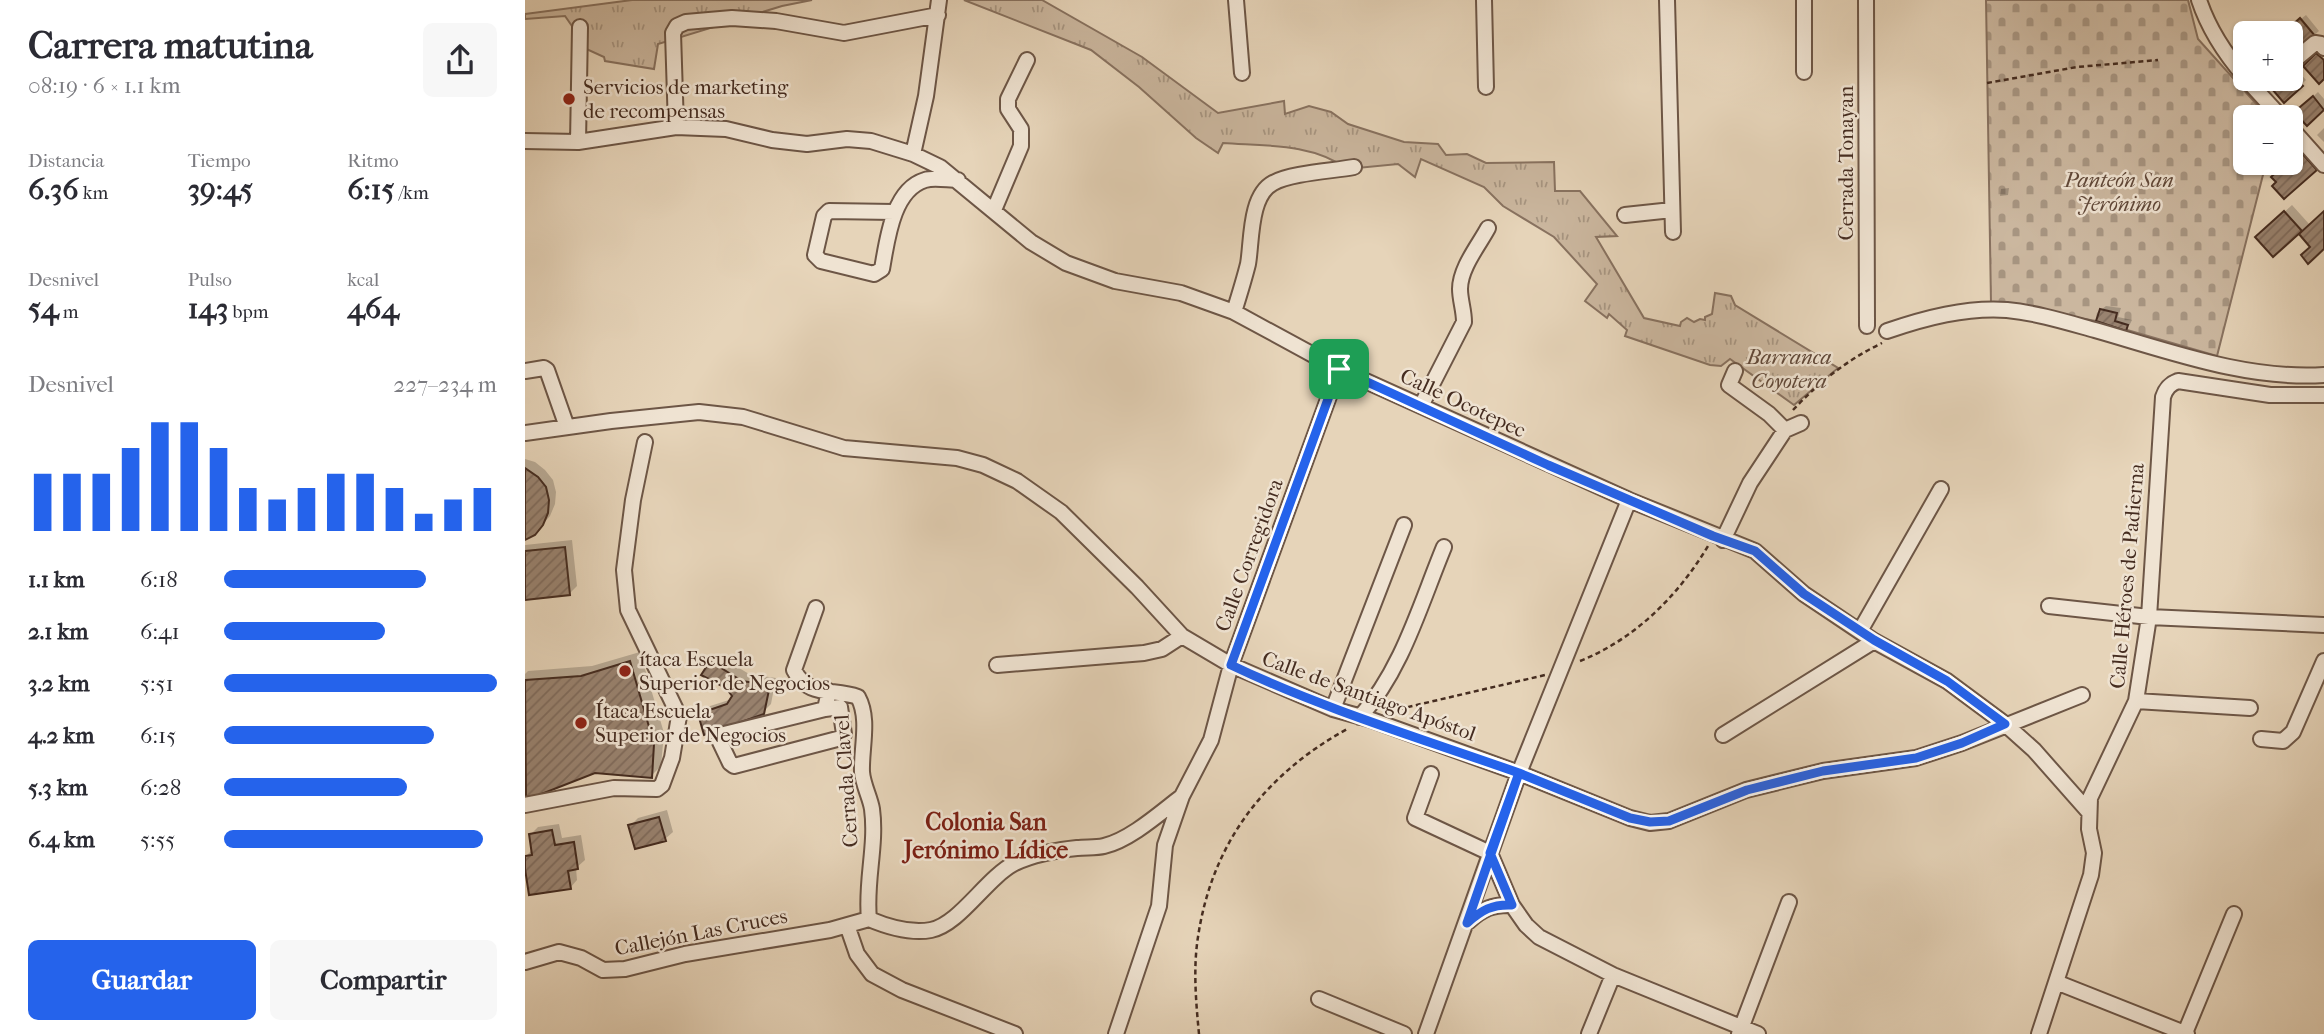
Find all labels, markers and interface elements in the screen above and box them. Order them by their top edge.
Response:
map controls [2233,21,2303,175]
button: + [2233,21,2303,91]
text: Carrera matutina [28,23,312,68]
button: share [423,23,497,97]
text: 08:19 · 6 × 1.1 km [28,72,181,99]
place label: Servicios de marketing de recompensas [583,75,789,123]
street label: Cerrada Tonayan [1834,86,1858,240]
marker: Servicios de marketing de recompensas [561,91,577,107]
button: − [2233,105,2303,175]
text: Distancia [28,150,104,172]
text: Tiempo [188,150,251,172]
text: Ritmo [347,150,399,172]
park label: Panteón San Jerónimo [2063,168,2174,216]
text: 6.36 [28,172,79,207]
text: 39:45 [188,172,253,207]
text: 6:15 [347,172,394,207]
text: km [79,182,108,204]
text: /km [394,182,429,204]
text: Desnivel [28,269,99,291]
text: Pulso [188,269,232,291]
text: kcal [347,269,379,291]
text: 54 [28,291,59,326]
text: 143 [188,291,228,326]
text: 464 [347,291,399,326]
text: m [59,301,79,323]
text: bpm [228,301,268,323]
pin [1309,339,1369,399]
park label: Barranca Coyotera [1745,345,1832,393]
icon: arrive [1320,350,1358,388]
street label: Calle Ocotepec [1396,363,1530,443]
text: Desnivel [28,371,114,398]
text: 227–234 m [393,371,497,398]
street label: Calle Héroes de Padierna [2105,462,2149,690]
street label: Calle Corregidora [1210,475,1288,635]
text: 1.1 km [28,566,85,593]
text: 6:18 [140,566,178,593]
text: 2.1 km [28,618,88,645]
text: 6:41 [140,618,180,645]
street label: Calle de Santiago Apóstol [1259,646,1479,746]
place label: ítaca Escuela Superior de Negocios [639,647,830,695]
marker: ítaca Escuela Superior de Negocios [617,663,633,679]
text: 3.2 km [28,670,90,697]
text: 5:51 [140,670,174,697]
place label: Ítaca Escuela Superior de Negocios [595,699,786,747]
street label: Cerrada Clavel [829,714,863,848]
marker: Ítaca Escuela Superior de Negocios [573,715,589,731]
text: 4.2 km [28,722,94,749]
text: 6:15 [140,722,176,749]
text: 5.3 km [28,774,88,801]
text: 6:28 [140,774,181,801]
district label: Colonia San Jerónimo Lídice [902,808,1068,864]
text: 6.4 km [28,826,95,853]
text: 5:55 [140,826,175,853]
street label: Callejón Las Cruces [613,903,789,960]
button: Guardar [28,940,256,1020]
button: Compartir [270,940,497,1020]

